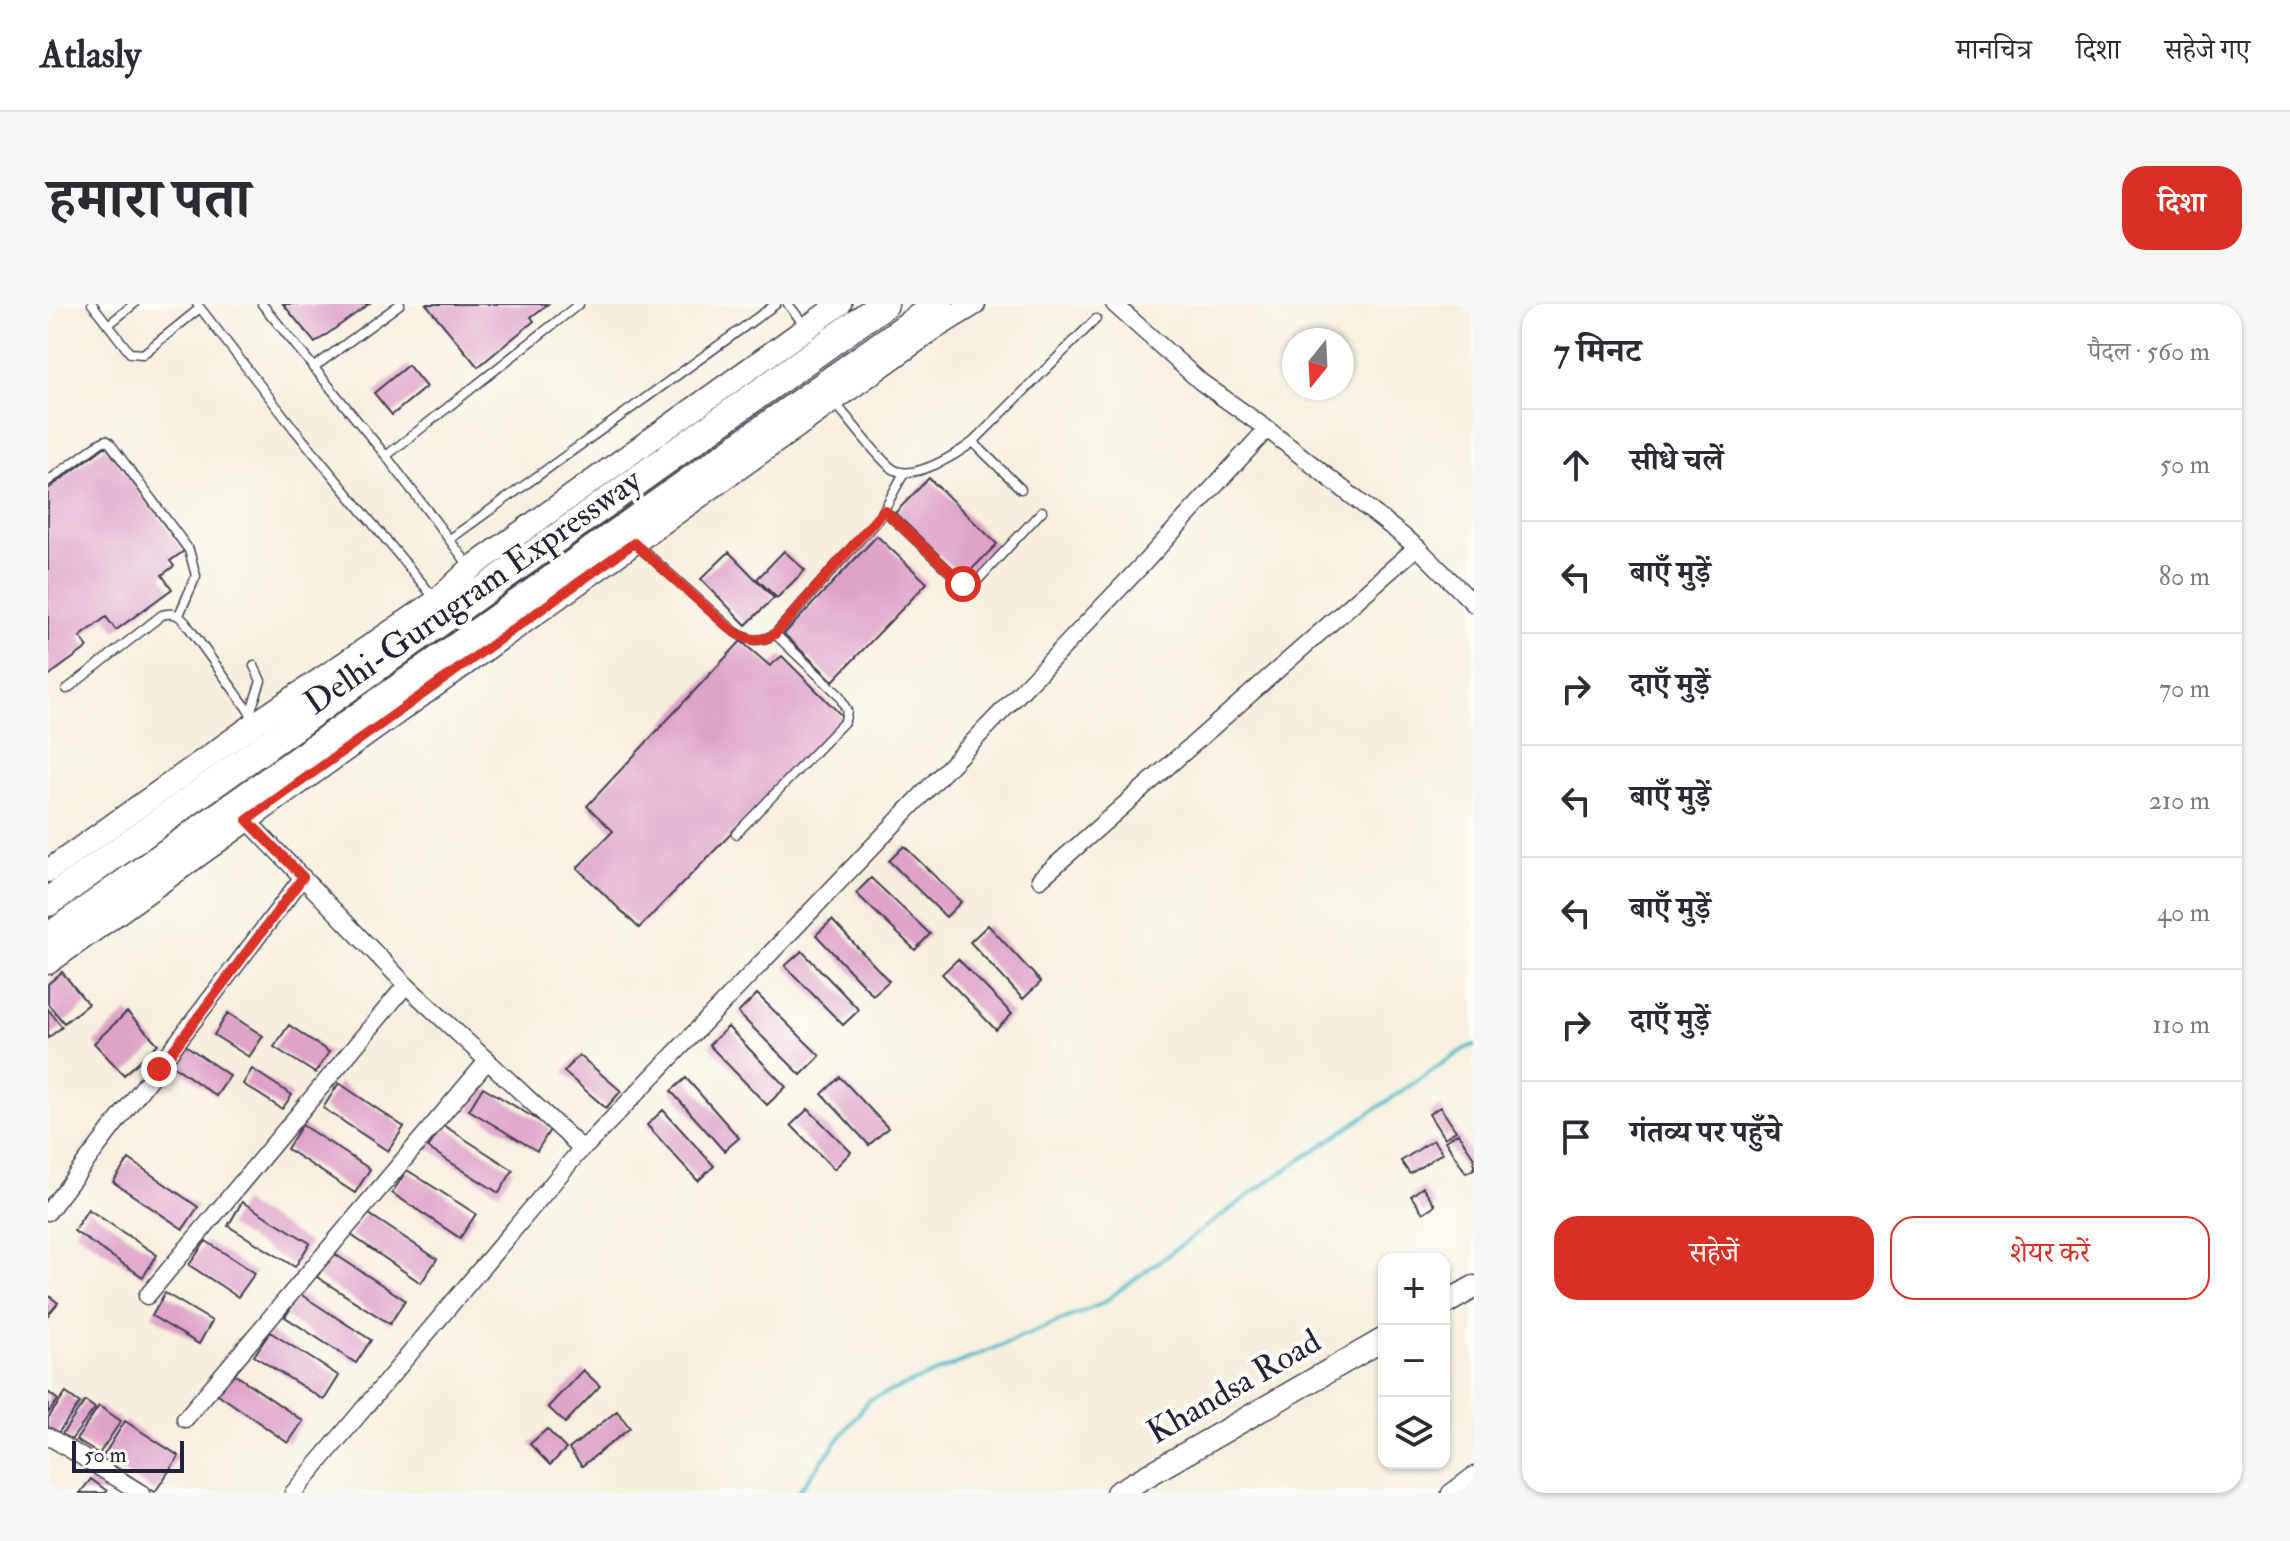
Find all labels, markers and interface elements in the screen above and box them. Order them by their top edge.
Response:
text: Atlasly [40,31,141,79]
text: मानचित्र [1956,33,2032,68]
text: दिशा [2076,33,2120,68]
text: सहेजे गए [2164,33,2250,68]
text: हमारा पता [48,164,250,235]
button: दिशा [2122,166,2242,250]
north arrow [1282,328,1354,400]
text: 7 मिनट [1554,330,1641,373]
text: पैदल · 560 m [2088,336,2210,368]
text: सीधे चलें [1630,442,1723,479]
icon: ahead [1554,443,1598,487]
text: 50 m [2160,449,2210,481]
street label: Delhi-Gurugram Expressway [296,459,651,725]
text: बाएँ मुड़ें [1630,554,1711,591]
icon: left [1554,555,1598,599]
text: 80 m [2159,561,2210,593]
route start [945,566,981,602]
text: दाएँ मुड़ें [1630,666,1710,703]
icon: right [1554,667,1598,711]
text: 70 m [2159,673,2210,705]
text: बाएँ मुड़ें [1630,778,1711,815]
icon: left [1554,779,1598,823]
text: 210 m [2149,785,2210,817]
text: बाएँ मुड़ें [1630,890,1711,927]
icon: left [1554,891,1598,935]
text: 40 m [2157,897,2210,929]
text: दाएँ मुड़ें [1630,1002,1710,1039]
icon: right [1554,1003,1598,1047]
text: 110 m [2153,1009,2210,1041]
route end [141,1051,177,1087]
text: गंतव्य पर पहुँचे [1630,1114,1781,1151]
icon: arrive [1554,1115,1598,1159]
button: सहेजें [1554,1216,1874,1300]
button: शेयर करें [1890,1216,2210,1300]
map controls [1378,1253,1450,1469]
button: + [1378,1253,1450,1325]
street label: Khandsa Road [1139,1320,1329,1454]
button: − [1378,1325,1450,1397]
button: layers [1378,1397,1450,1469]
scale bar [72,1437,184,1473]
text: 50 m [84,1441,126,1469]

